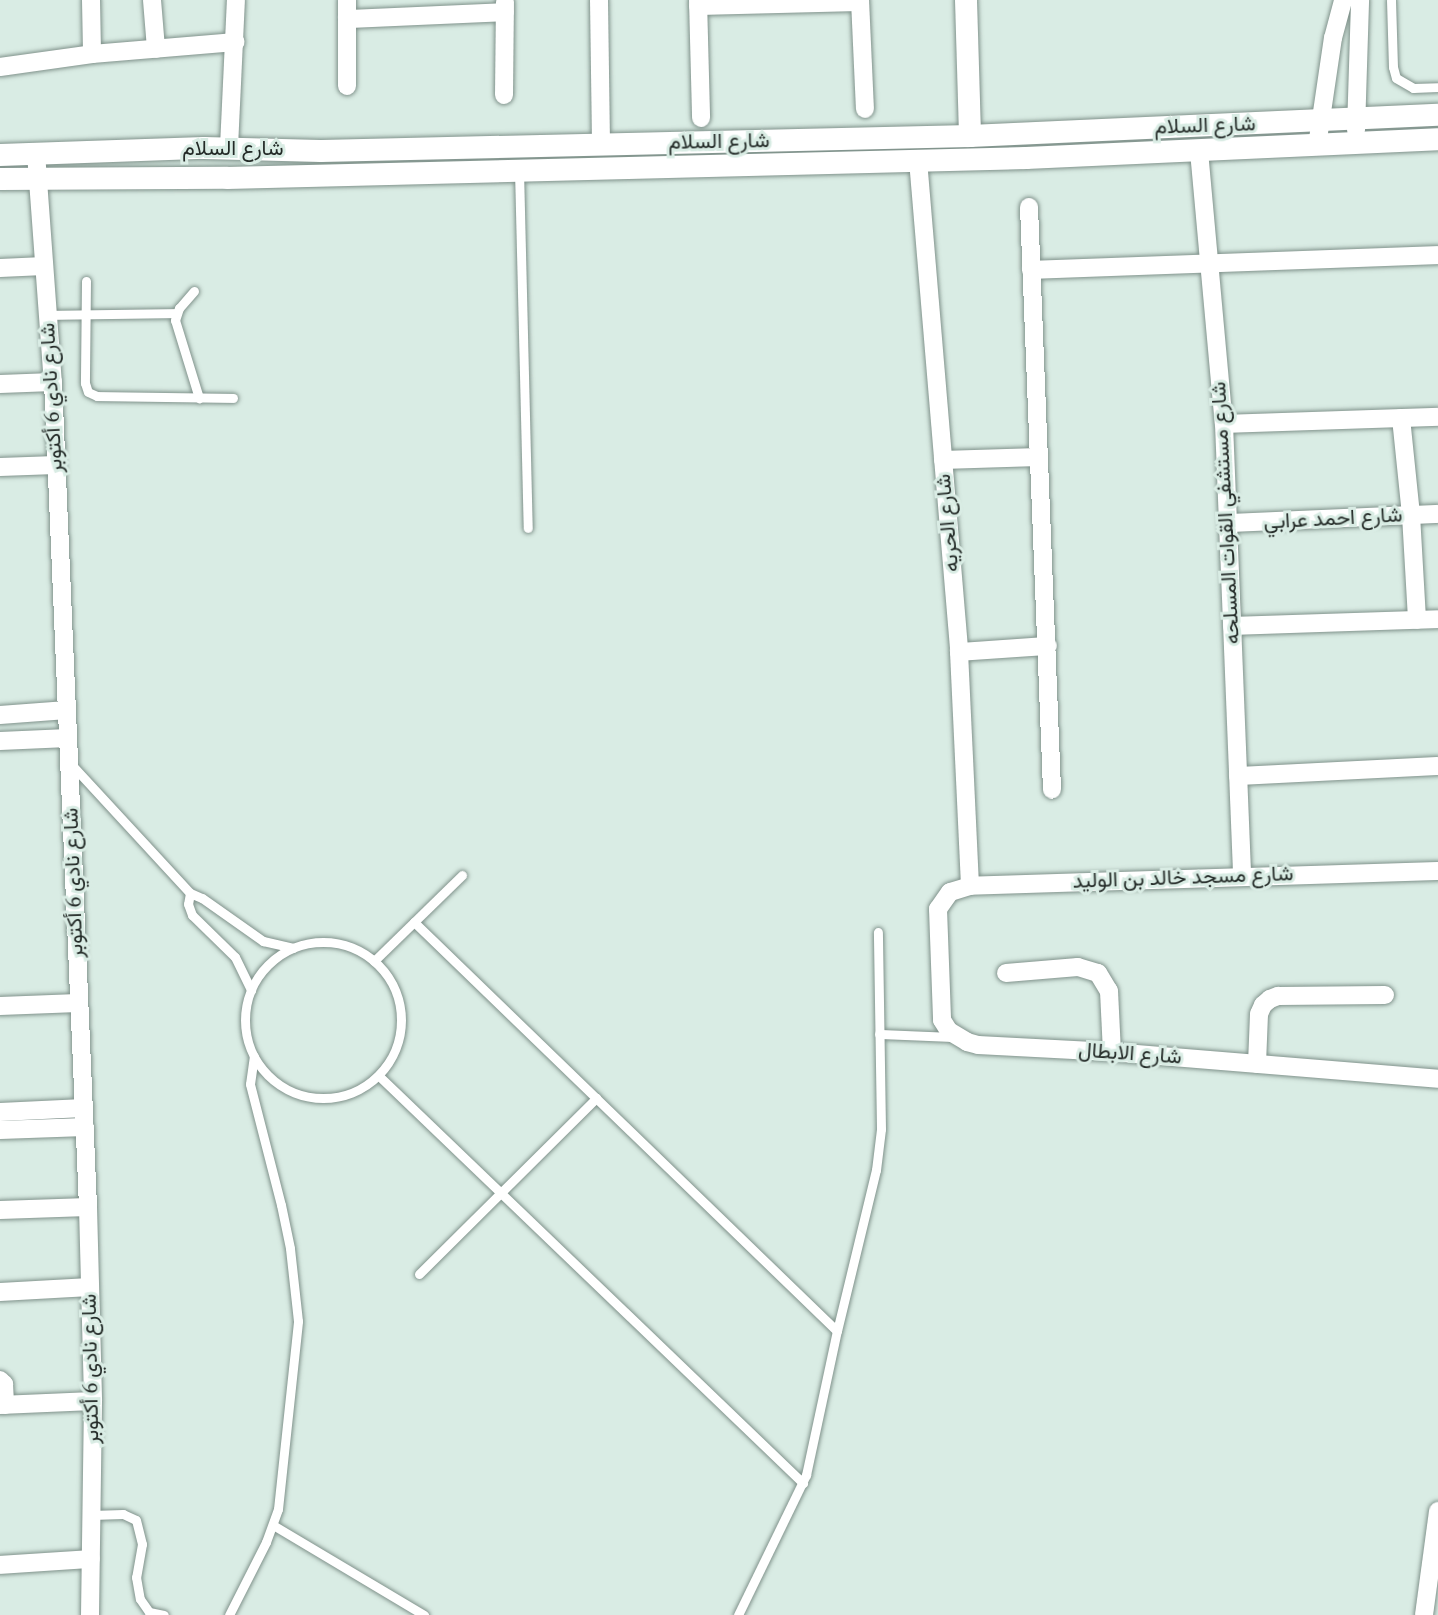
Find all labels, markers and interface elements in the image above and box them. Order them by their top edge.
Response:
street label: شارع السلام [1154,112,1256,140]
street label: شارع السلام [668,129,770,155]
street label: شارع السلام [182,136,284,162]
street label: شارع نادي 6 أكتوبر [35,322,69,474]
street label: شارع مستشفي القوات المسلحه [1207,381,1245,645]
street label: شارع الحريه [931,473,965,573]
street label: شارع احمد عرابي [1263,503,1403,535]
street label: شارع نادي 6 أكتوبر [59,808,89,958]
street label: شارع مسجد خالد بن الوليد [1072,862,1294,894]
street label: شارع الابطال [1077,1038,1183,1070]
street label: شارع نادي 6 أكتوبر [77,1294,105,1444]

